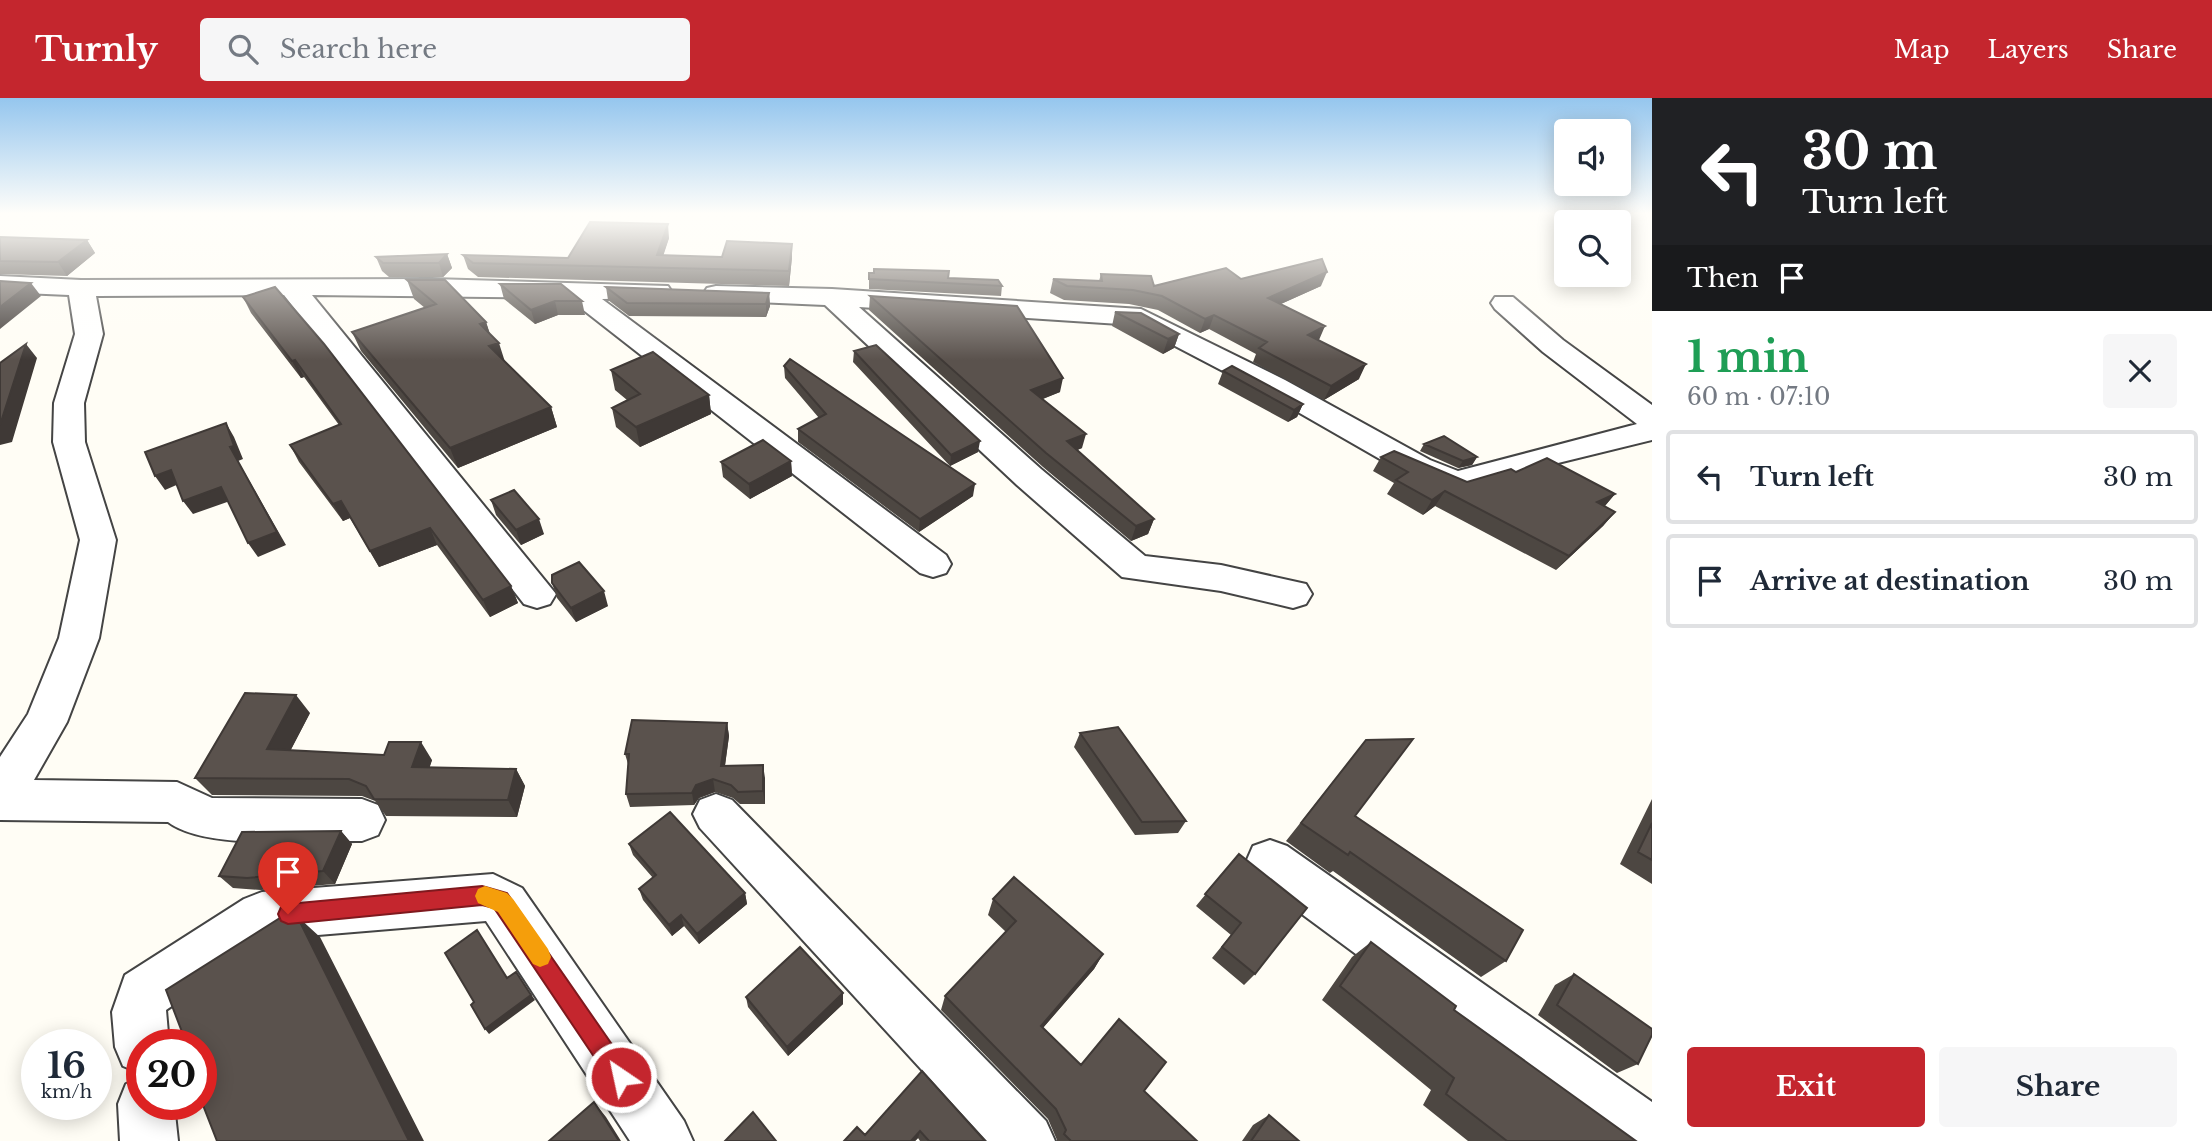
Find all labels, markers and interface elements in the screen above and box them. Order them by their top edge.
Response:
search box [200,18,690,81]
text: Turnly [35,29,158,70]
icon: search [224,30,262,68]
text: Search here [280,33,437,65]
text: Map [1894,35,1950,64]
text: Layers [1988,35,2069,64]
text: Share [2107,35,2177,64]
map controls [1554,119,1631,287]
button: sound [1554,119,1631,196]
text: 30 m [1802,121,1937,182]
icon: left [1687,126,1778,217]
text: Turn left [1802,182,1948,222]
button: search [1554,210,1631,287]
icon: arrive [1773,259,1811,297]
text: Then [1687,262,1759,294]
text: 1 min [1687,331,1809,383]
button: close [2103,334,2177,408]
text: 60 m · 07:10 [1687,383,1830,411]
icon: left [1691,458,1729,496]
text: Turn left [1750,461,1874,493]
text: 30 m [2103,461,2173,493]
icon: arrive [1691,562,1729,600]
text: Arrive at destination [1750,565,2030,597]
text: 30 m [2103,565,2173,597]
pin [258,842,318,914]
icon: arrive [269,853,307,891]
speed limit sign: 20 [126,1029,217,1120]
position arrow [584,1040,658,1114]
text: 16 [47,1044,86,1087]
button: Exit [1687,1047,1925,1127]
button: Share [1939,1047,2177,1127]
text: km/h [41,1081,92,1103]

